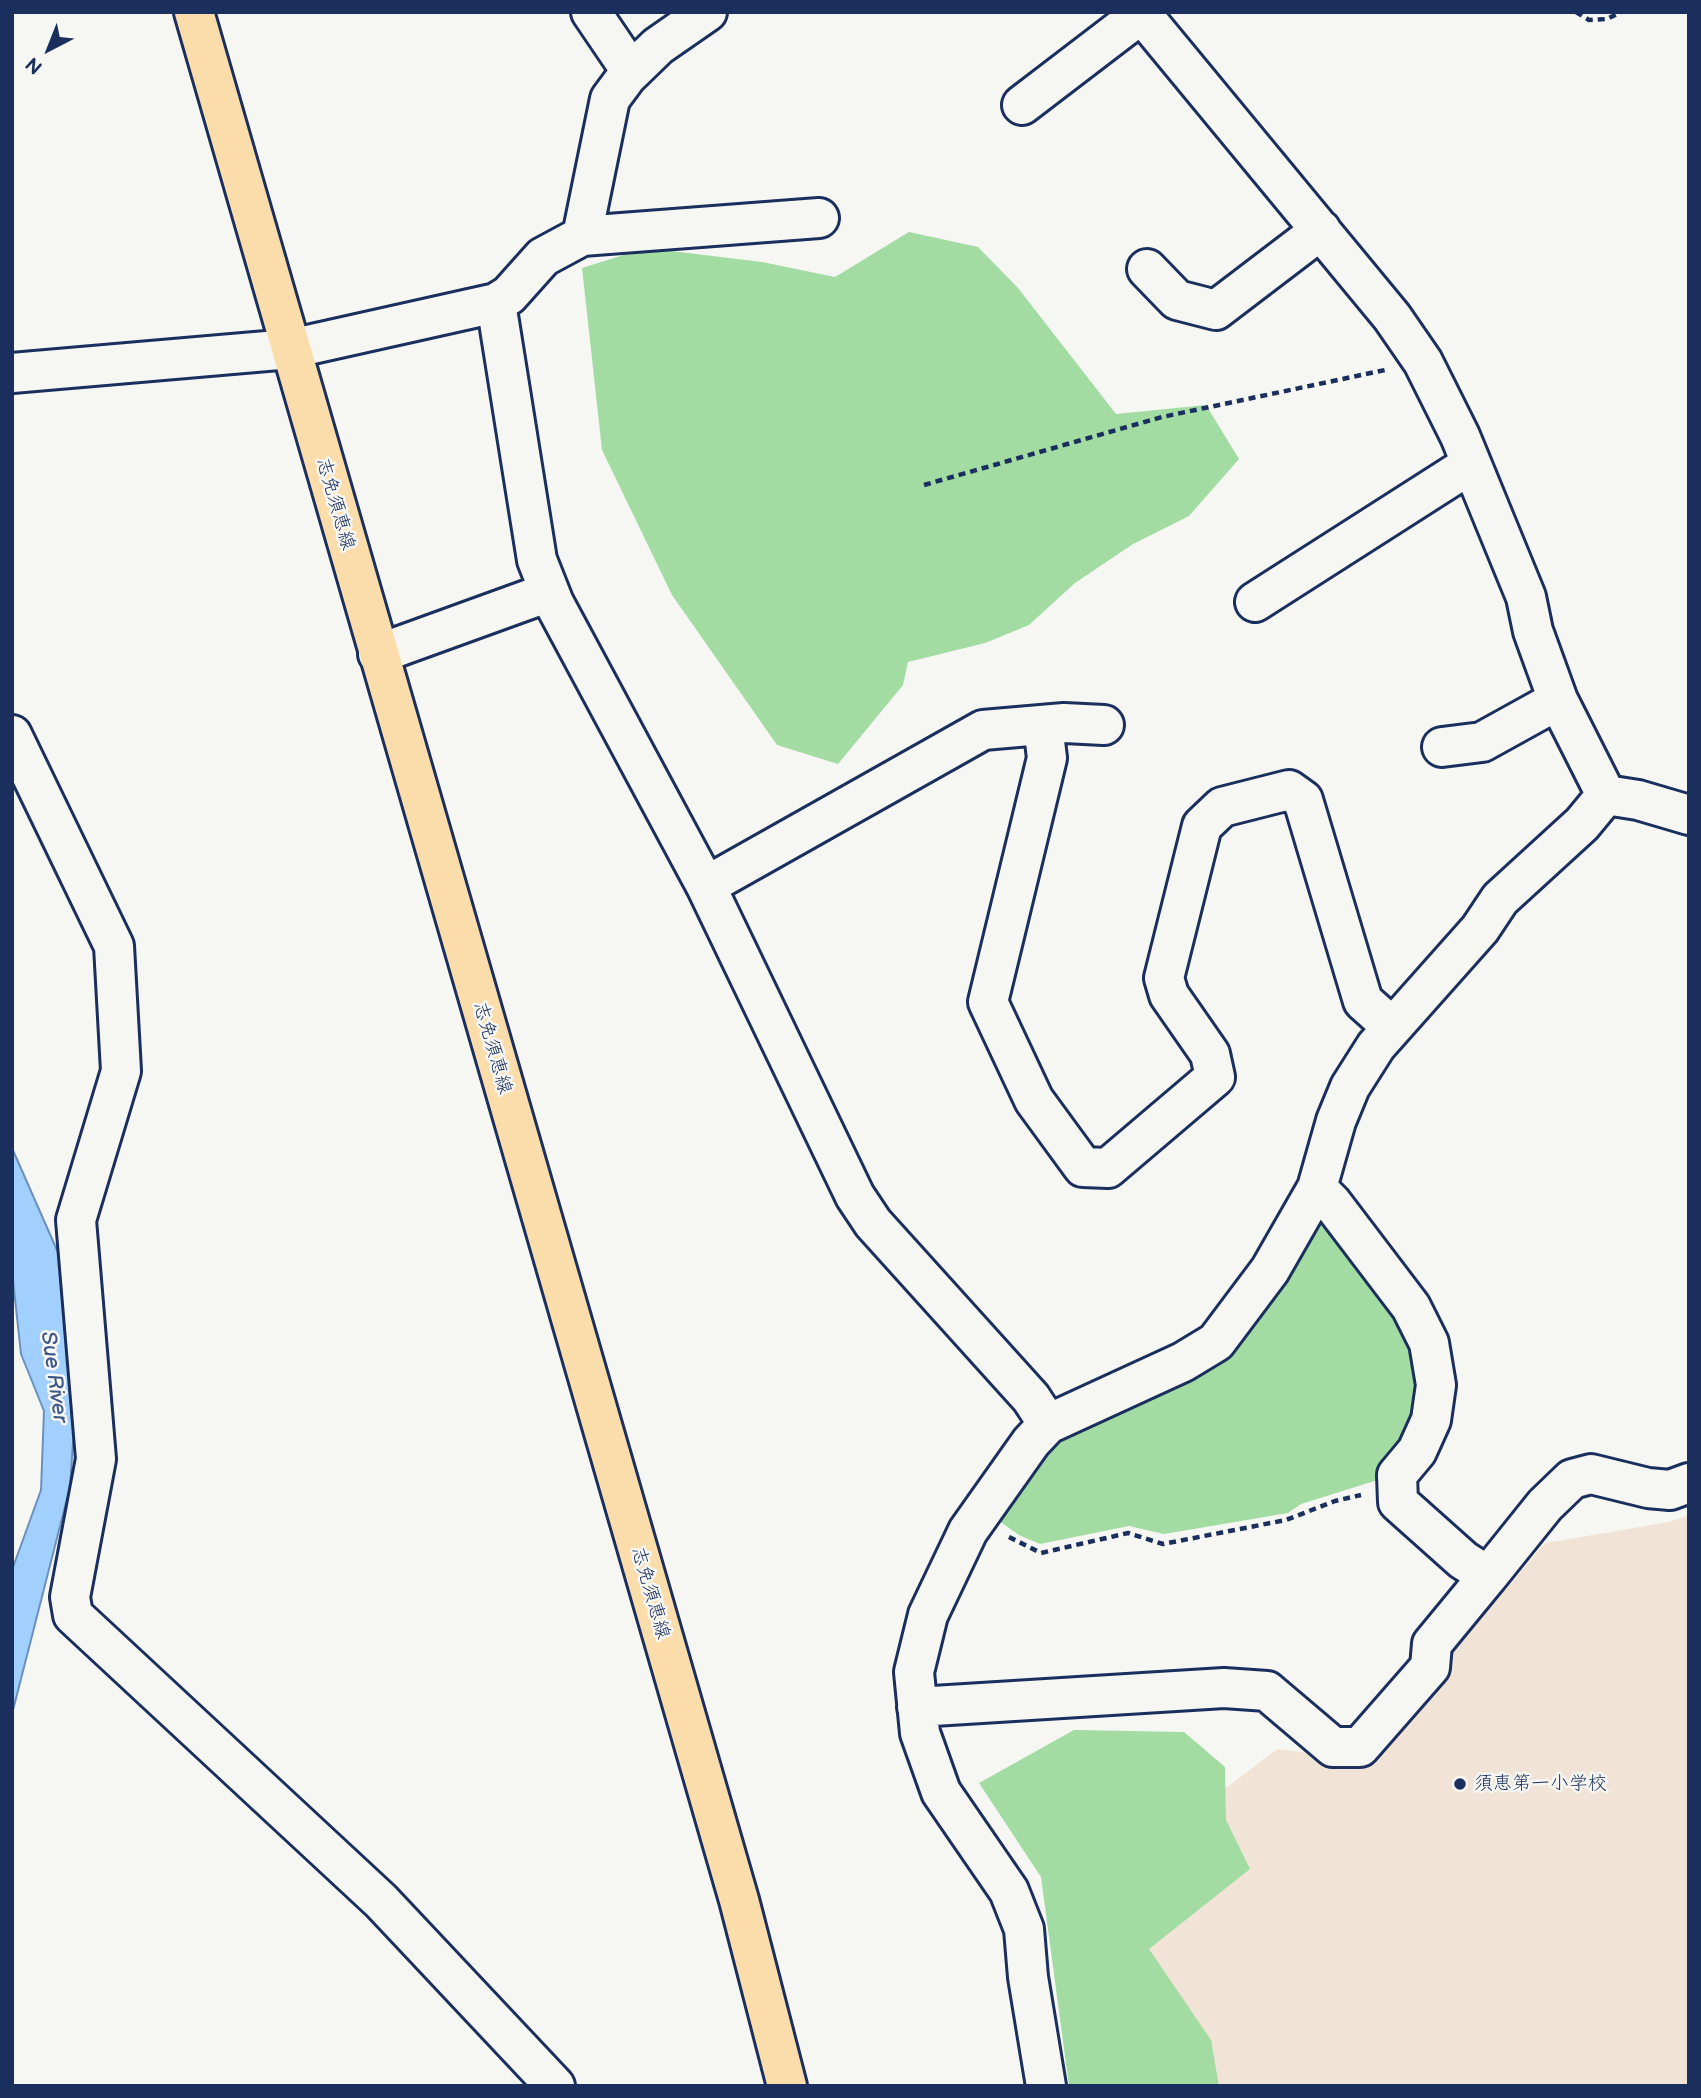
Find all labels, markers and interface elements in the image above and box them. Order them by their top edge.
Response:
north arrow [14,14,84,84]
text: N [22,52,48,78]
street label: 志免須恵線 [311,455,359,553]
street label: 志免須恵線 [468,999,516,1097]
water label: Sue River [34,1330,72,1424]
street label: 志免須恵線 [626,1544,674,1642]
place label: 須恵第一小学校 [1474,1773,1607,1795]
marker: 須恵第一小学校 [1452,1776,1468,1792]

